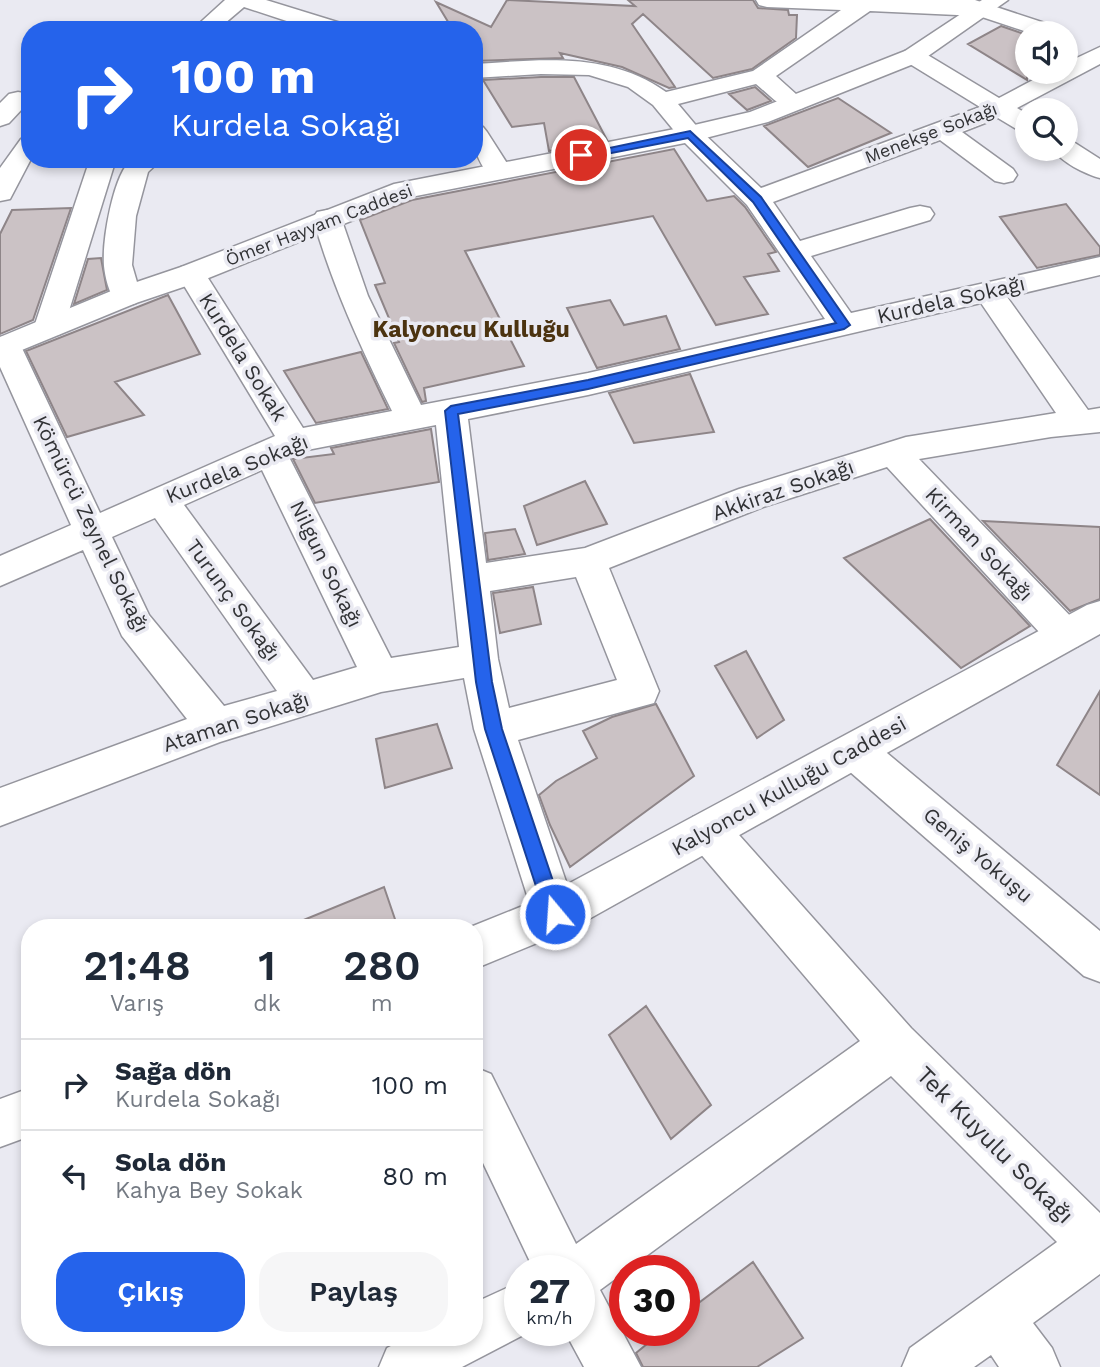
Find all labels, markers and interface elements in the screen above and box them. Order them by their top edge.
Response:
map controls [1015,21,1078,161]
button: sound [1015,21,1078,84]
text: 100 m [171,47,315,105]
icon: right [56,49,147,140]
street label: Menekşe Sokağı [862,98,1000,167]
button: search [1015,98,1078,161]
text: Kurdela Sokağı [171,106,401,144]
pin [551,125,611,185]
icon: arrive [562,136,600,174]
street label: Ömer Hayyam Caddesi [222,179,415,270]
street label: Kurdela Sokağı [874,270,1027,329]
street label: Kurdela Sokak [194,288,293,425]
district label: Kalyoncu Kulluğu [372,316,570,343]
street label: Kömürcü Zeynel Sokağı [28,411,155,636]
street label: Kurdela Sokağı [162,429,312,508]
street label: Akkiraz Sokağı [709,454,857,525]
street label: Kirman Sokağı [920,482,1038,606]
street label: Nilgun Sokağı [285,496,368,631]
street label: Turunç Sokağı [181,534,286,665]
street label: Ataman Sokağı [160,686,312,757]
street label: Kalyoncu Kulluğu Caddesi [667,711,910,861]
street label: Geniş Yokuşu [918,802,1038,908]
position arrow [518,877,592,951]
text: 21:48 [83,941,191,990]
text: 1 [258,941,276,990]
text: 280 [343,941,421,990]
text: Varış [110,990,164,1017]
text: dk [253,990,281,1017]
text: m [371,990,393,1017]
text: Sağa dön [115,1056,232,1086]
street label: Tek Kuyulu Sokağı [911,1061,1079,1229]
icon: right [56,1066,94,1104]
text: 100 m [372,1070,448,1100]
text: Kurdela Sokağı [115,1086,281,1113]
text: Sola dön [115,1147,226,1177]
icon: left [56,1157,94,1195]
text: 80 m [382,1161,448,1191]
text: Kahya Bey Sokak [115,1177,303,1204]
button: Çıkış [56,1252,245,1332]
button: Paylaş [259,1252,448,1332]
speed limit sign: 30 [609,1255,700,1346]
text: 27 [529,1270,570,1312]
text: km/h [526,1307,573,1328]

